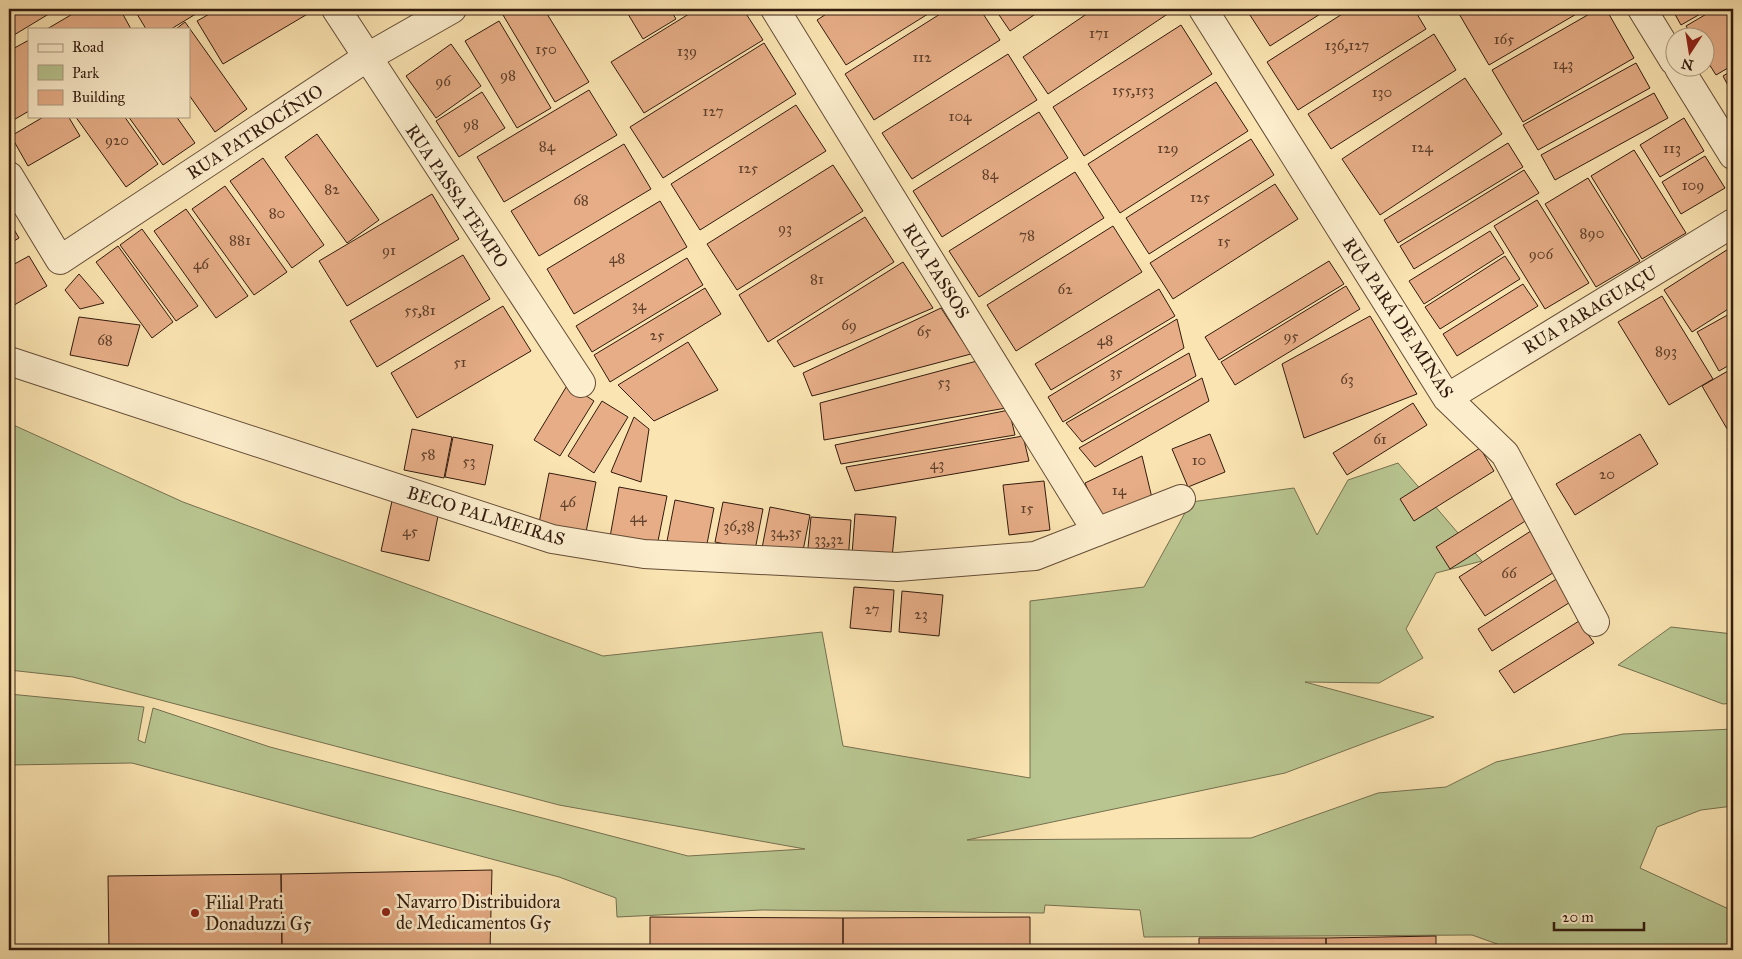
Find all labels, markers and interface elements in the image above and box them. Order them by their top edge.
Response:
house number: 171 [1089,24,1109,42]
legend [28,28,190,118]
north arrow [1664,28,1714,78]
house number: 165 [1494,30,1514,48]
house number: 136,127 [1325,36,1369,54]
text: Road [72,38,104,56]
house number: 150 [535,40,557,58]
house number: 139 [677,42,697,60]
house number: 112 [912,48,932,66]
house number: 143 [1553,55,1573,73]
text: N [1680,55,1695,74]
text: Park [72,64,99,82]
house number: 98 [500,66,516,84]
house number: 96 [435,72,452,90]
street label: RUA PATROCÍNIO [182,78,327,184]
house number: 155,153 [1112,81,1154,99]
house number: 130 [1372,83,1392,101]
text: Building [72,88,126,106]
house number: 127 [703,102,723,120]
house number: 104 [949,107,972,125]
house number: 98 [463,115,479,133]
street label: RUA PASSA TEMPO [401,120,513,272]
house number: 920 [105,131,129,149]
house number: 84 [539,137,556,155]
house number: 124 [1411,138,1433,156]
house number: 129 [1157,139,1179,157]
house number: 113 [1663,139,1681,157]
house number: 125 [738,159,758,177]
house number: 84 [982,165,999,183]
house number: 109 [1682,176,1704,194]
house number: 82 [324,180,340,198]
house number: 125 [1190,188,1210,206]
house number: 68 [573,191,589,209]
house number: 80 [269,204,285,222]
house number: 93 [778,219,792,237]
street label: RUA PASSOS [898,219,974,323]
house number: 890 [1580,224,1604,242]
house number: 78 [1019,226,1035,244]
house number: 881 [229,231,251,249]
house number: 15 [1218,232,1230,250]
street label: RUA PARÁ DE MINAS [1338,233,1460,402]
house number: 91 [382,241,396,259]
house number: 906 [1529,245,1555,263]
house number: 48 [609,249,625,267]
house number: 46 [193,255,210,273]
street label: RUA PARAGUAÇU [1519,261,1662,359]
house number: 81 [810,270,824,288]
house number: 62 [1057,280,1073,298]
house number: 34 [632,296,647,314]
house number: 55,81 [404,301,436,319]
house number: 69 [841,316,857,334]
house number: 65 [917,322,931,340]
house number: 25 [650,326,664,344]
house number: 95 [1283,327,1299,345]
house number: 68 [97,331,113,349]
house number: 48 [1097,331,1113,349]
house number: 893 [1655,342,1677,360]
house number: 51 [454,353,467,371]
house number: 35 [1110,363,1123,381]
house number: 63 [1340,370,1354,388]
house number: 53 [938,373,950,391]
house number: 61 [1373,430,1387,448]
house number: 58 [421,445,435,463]
house number: 10 [1192,451,1206,469]
house number: 53 [463,452,475,470]
house number: 43 [930,455,944,473]
house number: 20 [1599,465,1615,483]
street label: BECO PALMEIRAS [404,481,568,551]
house number: 14 [1112,481,1127,499]
house number: 46 [560,493,577,511]
house number: 15 [1021,499,1033,517]
house number: 44 [630,508,647,526]
house number: 36,38 [723,517,755,535]
house number: 45 [402,522,418,540]
house number: 34,35 [770,523,802,541]
house number: 33,32 [814,530,844,548]
house number: 66 [1501,564,1518,582]
house number: 27 [865,600,880,618]
house number: 23 [914,605,928,623]
place label: Navarro Distribuidora de Medicamentos G5 [396,891,561,934]
place label: Filial Prati Donaduzzi G5 [205,892,312,935]
scale bar [1554,899,1644,931]
marker: Navarro Distribuidora de Medicamentos G5 [380,906,392,918]
marker: Filial Prati Donaduzzi G5 [189,907,201,919]
text: 20 m [1562,908,1594,926]

